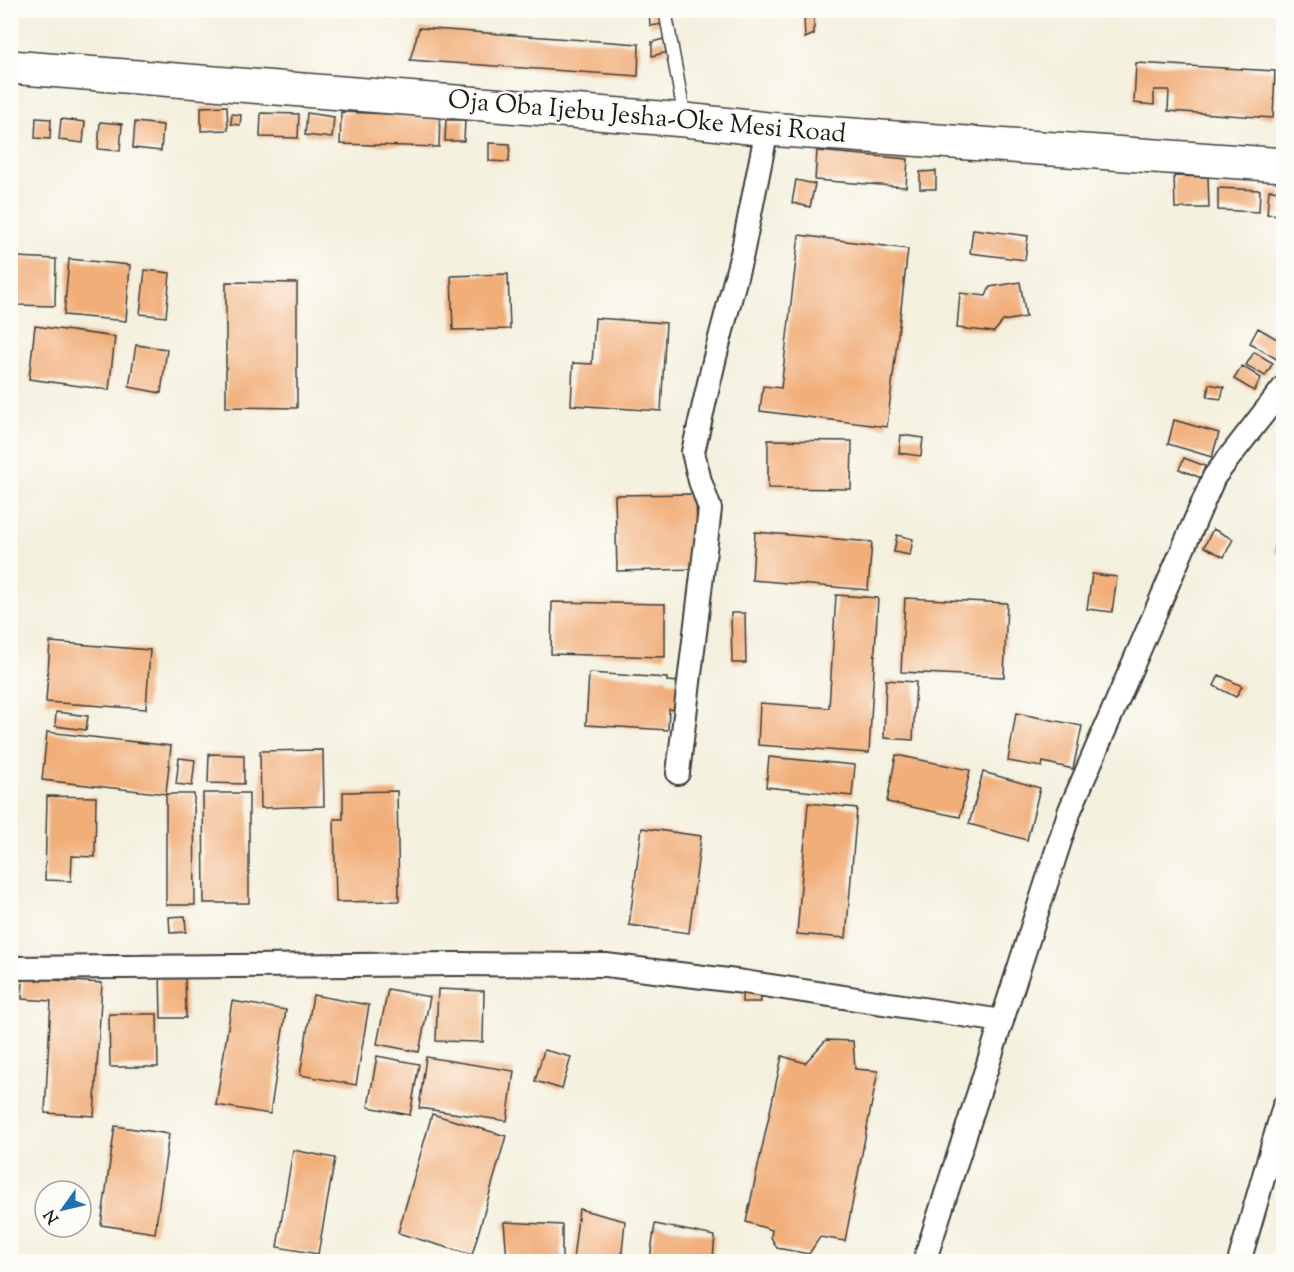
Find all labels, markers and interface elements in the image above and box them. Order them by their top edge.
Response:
street label: Oja Oba Ijebu Jesha-Oke Mesi Road [446,82,848,154]
north arrow [33,1179,93,1239]
text: N [39,1204,66,1228]

